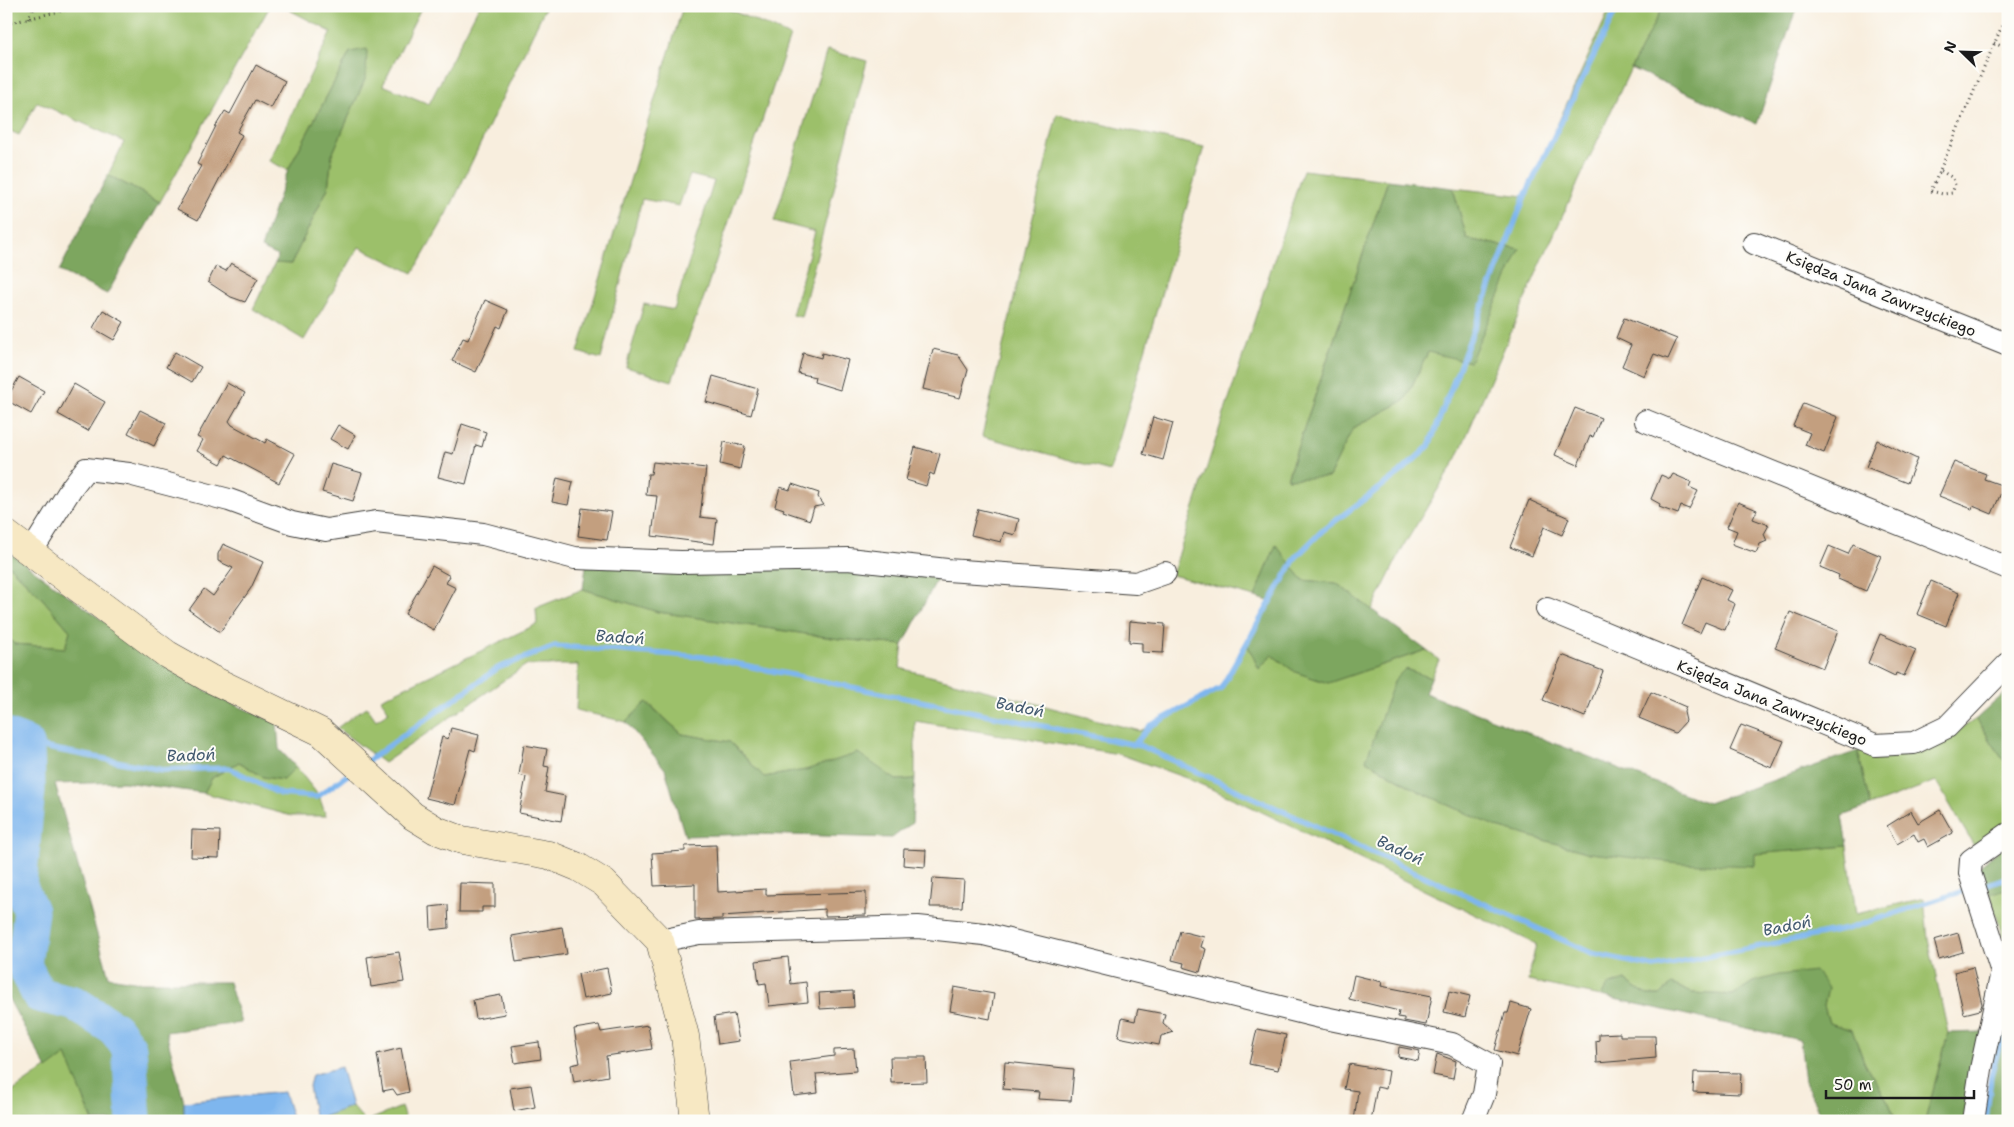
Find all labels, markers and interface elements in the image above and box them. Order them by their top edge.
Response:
north arrow [1936,28,1986,78]
text: N [1940,38,1960,56]
street label: Księdza Jana Zawrzyckiego [1783,247,1979,341]
water label: Badoń [595,625,645,649]
street label: Księdza Jana Zawrzyckiego [1674,656,1870,750]
water label: Badoń [994,692,1046,722]
water label: Badoń [166,744,216,766]
water label: Badoń [1373,830,1427,870]
water label: Badoń [1761,911,1813,941]
scale bar [1826,1067,1974,1099]
text: 50 m [1834,1075,1872,1095]

